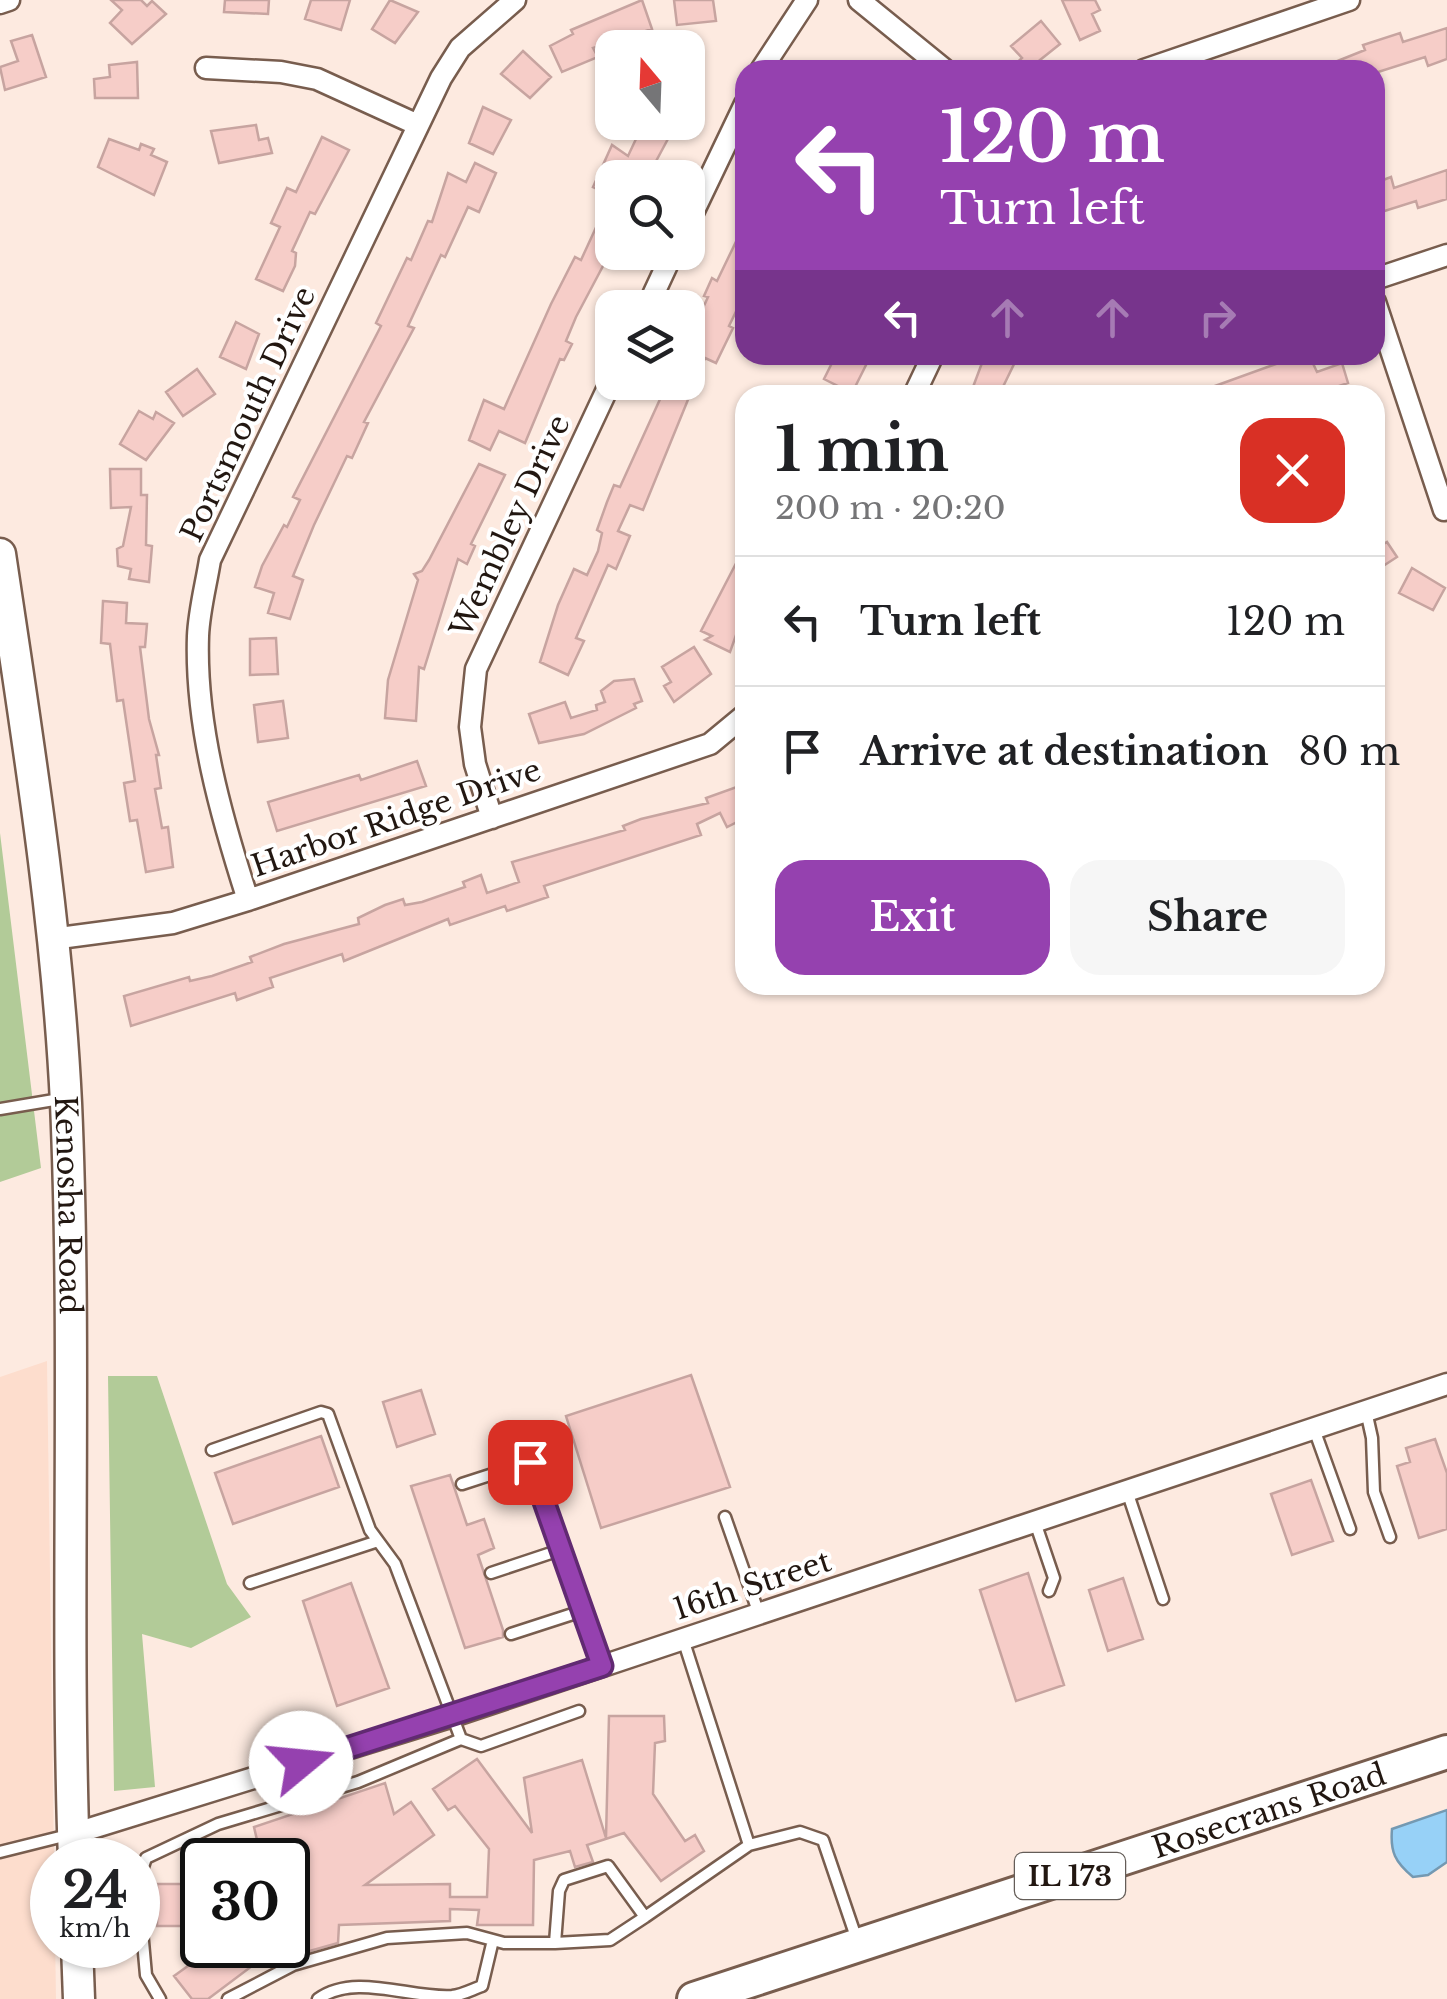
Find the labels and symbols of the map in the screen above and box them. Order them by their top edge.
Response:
north arrow [595,30,705,140]
street label: Portsmouth Drive [173,281,323,547]
street label: Wembley Drive [442,409,578,644]
street label: Harbor Ridge Drive [246,751,546,885]
street label: Kenosha Road [47,1094,89,1315]
pin [488,1420,573,1505]
street label: 16th Street [669,1542,836,1628]
position arrow [249,1711,353,1815]
street label: Rosecrans Road [1147,1755,1390,1866]
speed limit sign: 30 [180,1838,310,1968]
road number: IL 173 [1015,1853,1125,1899]

